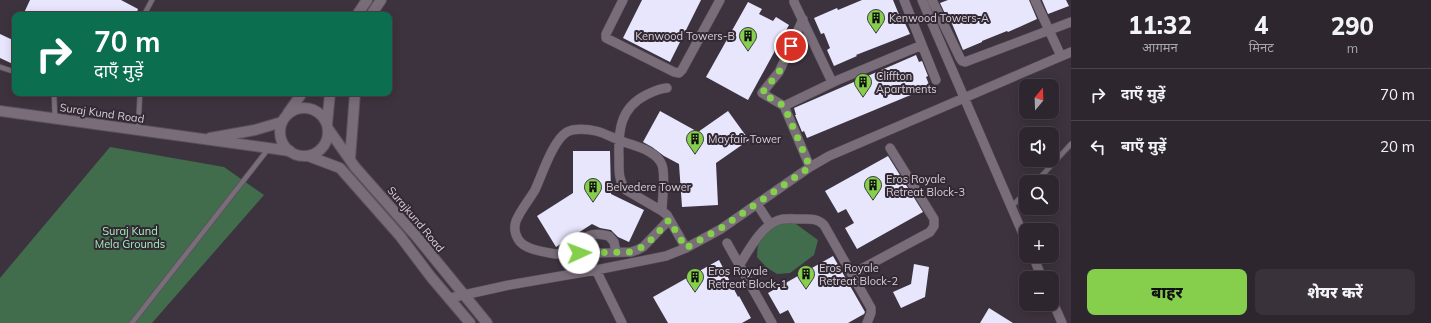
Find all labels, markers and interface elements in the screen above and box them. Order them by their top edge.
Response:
building icon: Kenwood Towers-A [866,8,886,33]
text: 11:32 [1128,10,1192,40]
text: 4 [1254,10,1269,40]
place label: Kenwood Towers-A [889,11,989,25]
text: 290 [1331,11,1374,41]
text: 70 m [94,24,160,59]
building icon: Kenwood Towers-B [738,26,758,51]
icon: right [28,28,80,80]
place label: Kenwood Towers-B [635,29,735,43]
pin [774,29,808,63]
icon: arrive [780,35,802,57]
text: आगमन [1142,39,1178,55]
text: मिनट [1249,39,1274,55]
text: m [1347,40,1358,56]
text: दाएँ मुड़ें [94,59,143,82]
place label: Cliffton Apartments [876,69,937,96]
building icon: Cliffton Apartments [853,72,873,97]
north arrow [1019,79,1059,119]
map controls [1019,79,1059,311]
icon: right [1087,84,1109,106]
text: दाएँ मुड़ें [1121,84,1165,103]
text: 70 m [1380,85,1415,104]
street label: Suraj Kund Road [59,100,145,126]
button: sound [1019,127,1059,167]
building icon: Mayfair Tower [685,129,705,154]
place label: Mayfair Tower [708,132,781,146]
icon: left [1087,136,1109,158]
text: बाएँ मुड़ें [1121,136,1166,155]
text: 20 m [1380,137,1415,156]
place label: Eros Royale Retreat Block-3 [886,172,965,199]
building icon: Eros Royale Retreat Block-3 [863,175,883,200]
button: search [1019,175,1059,215]
building icon: Belvedere Tower [583,177,603,202]
place label: Belvedere Tower [606,180,691,194]
street label: Surajkund Road [385,183,447,255]
button: + [1019,223,1059,263]
park label: Suraj Kund Mela Grounds [95,224,165,251]
position arrow [558,232,600,274]
place label: Eros Royale Retreat Block-2 [819,261,898,288]
place label: Eros Royale Retreat Block-1 [708,264,787,291]
building icon: Eros Royale Retreat Block-2 [796,264,816,289]
building icon: Eros Royale Retreat Block-1 [685,267,705,292]
button: बाहर [1087,269,1247,315]
button: शेयर करें [1255,269,1415,315]
button: − [1019,271,1059,311]

